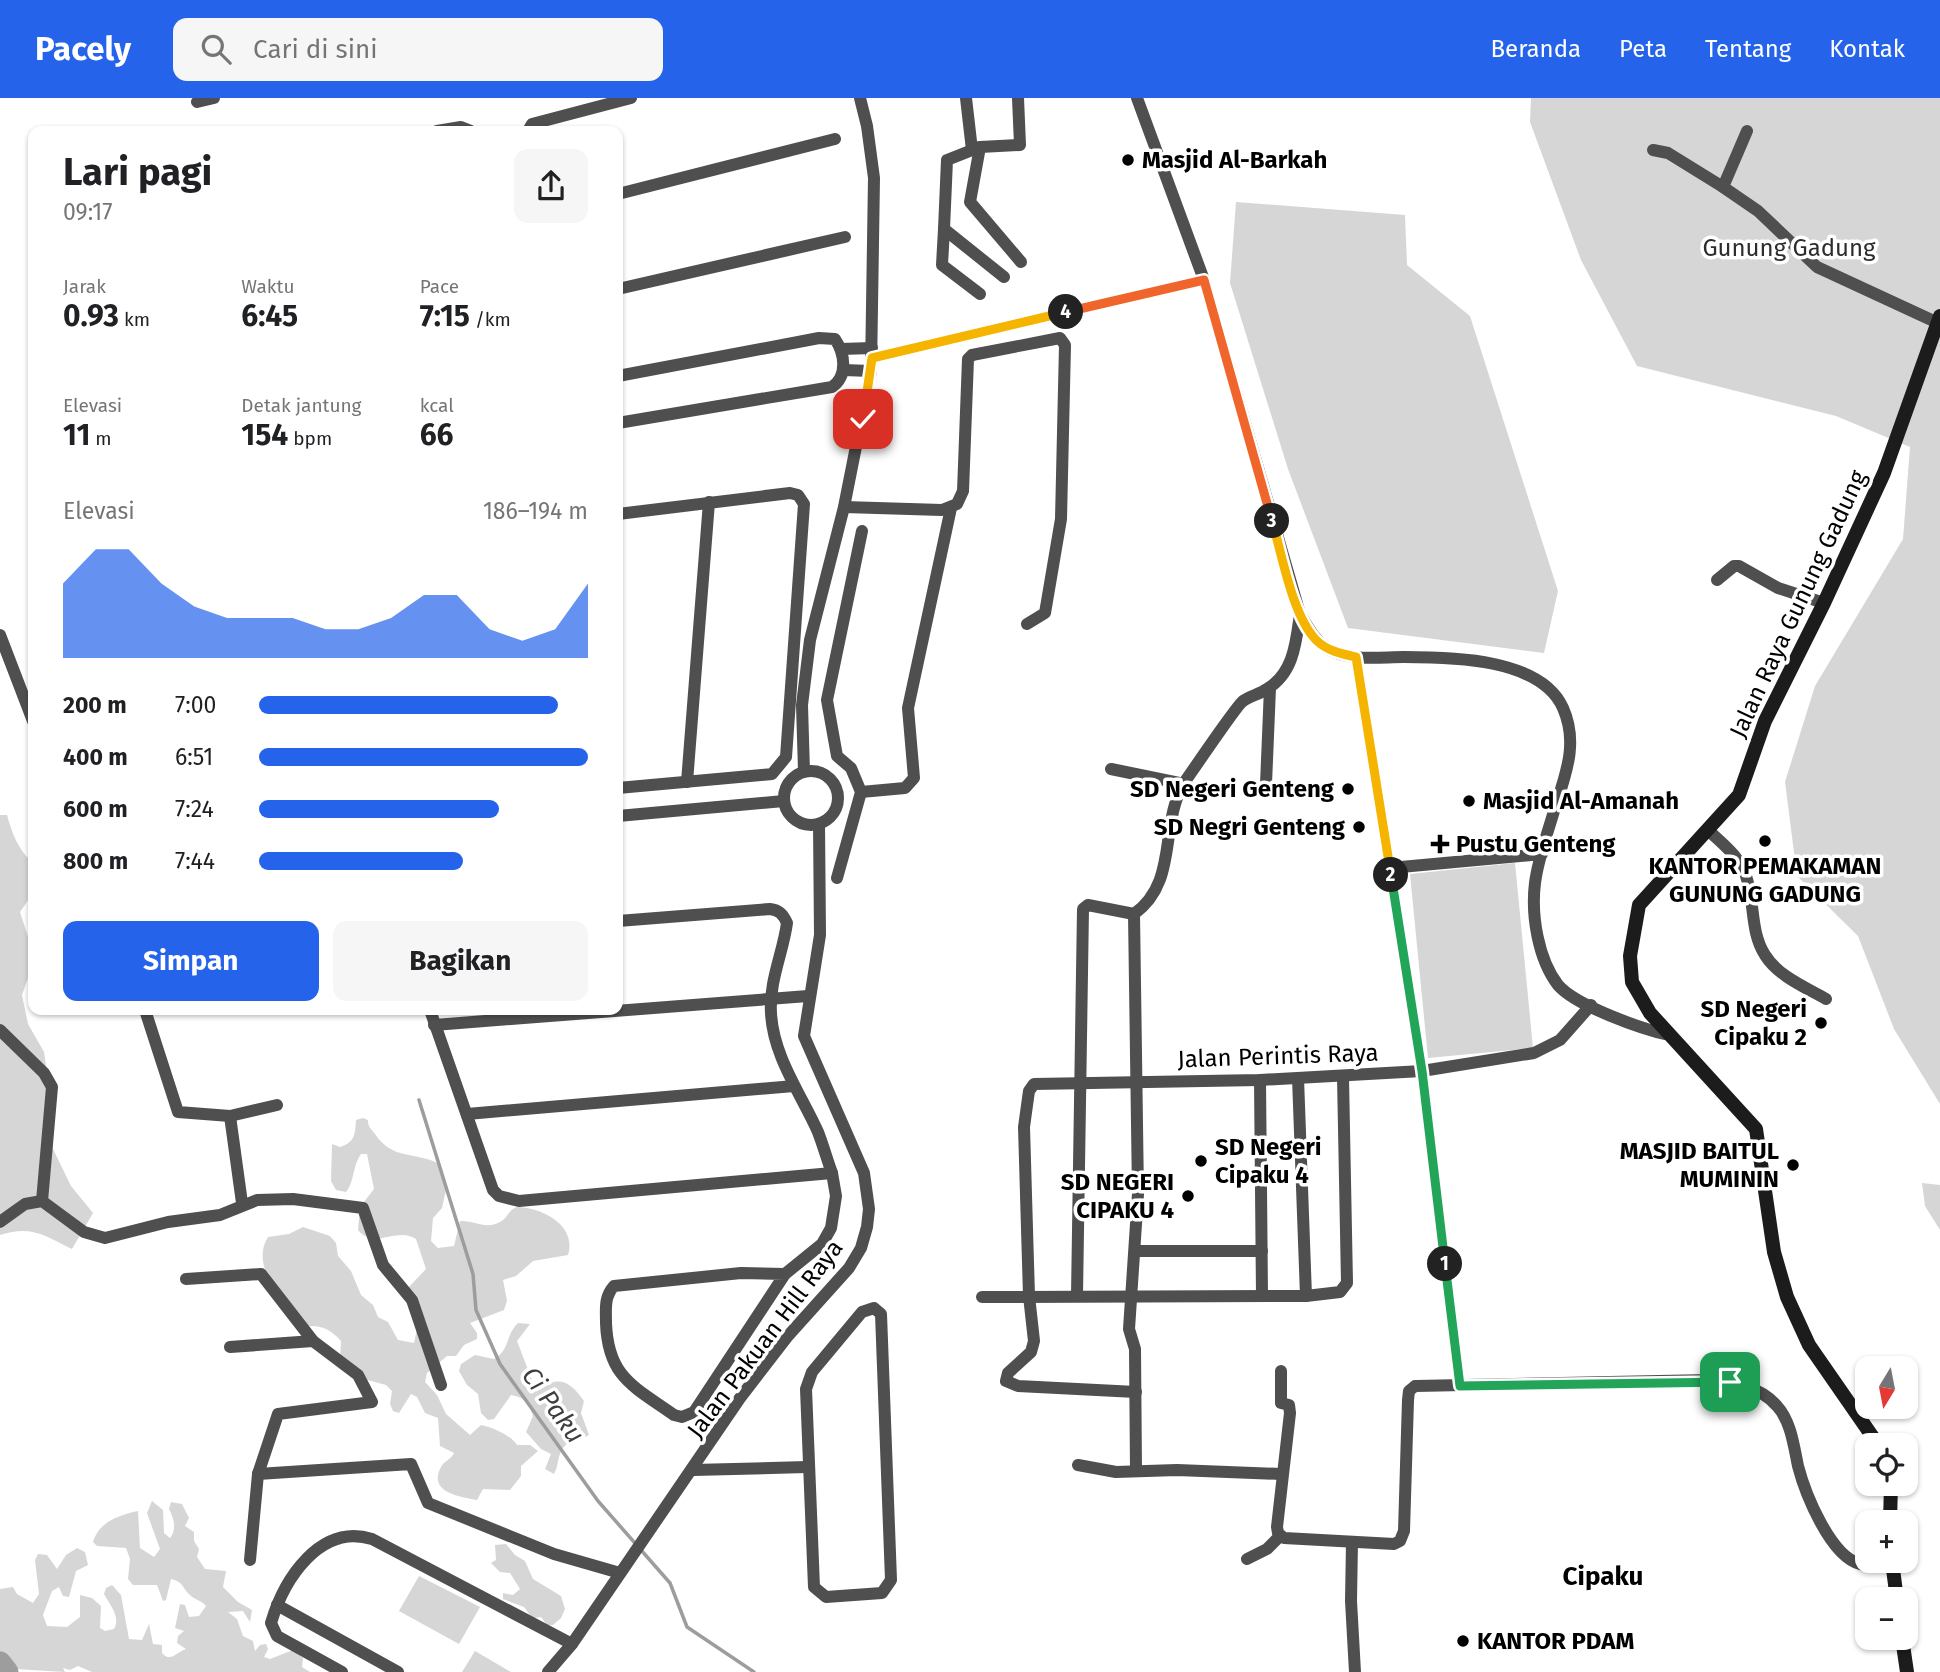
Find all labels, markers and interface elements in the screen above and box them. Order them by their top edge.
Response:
search box [173,18,663,81]
text: Pacely [35,29,131,69]
icon: search [197,30,235,68]
text: Cari di sini [253,34,378,65]
text: Beranda [1490,35,1581,63]
text: Peta [1619,35,1667,63]
text: Tentang [1705,35,1791,63]
text: Kontak [1829,35,1905,63]
place label: Masjid Al-Barkah [1142,146,1327,174]
text: Lari pagi [63,149,212,195]
button: share [514,149,588,223]
marker: Masjid Al-Barkah [1120,152,1136,168]
text: 09:17 [63,198,112,226]
park label: Gunung Gadung [1702,234,1876,262]
text: Jarak [63,275,106,298]
text: Waktu [241,275,294,298]
text: Pace [420,275,459,298]
pin: 4 [1048,294,1084,330]
text: 0.93 [63,298,119,334]
text: 6:45 [241,298,298,334]
text: 7:15 [420,298,470,334]
text: 4 [1060,300,1071,323]
text: km [119,308,150,331]
text: /km [470,308,511,331]
pin [833,389,893,449]
text: Elevasi [63,394,122,417]
text: Detak jantung [241,394,361,417]
text: kcal [420,394,454,417]
icon: check [844,400,882,438]
text: 11 [63,417,90,453]
text: 154 [241,417,288,453]
text: 66 [420,417,454,453]
text: m [90,427,112,450]
text: bpm [288,427,332,450]
street label: Jalan Raya Gunung Gadung [1724,466,1872,742]
text: Elevasi [63,497,135,525]
text: 186–194 m [483,497,588,525]
pin: 3 [1254,504,1290,538]
text: 3 [1267,509,1276,532]
text: 200 m [63,691,127,719]
text: 7:00 [175,691,216,719]
text: 400 m [63,743,128,771]
text: 6:51 [175,743,213,771]
place label: SD Negeri Genteng [1130,775,1335,803]
marker: SD Negeri Genteng [1340,781,1356,797]
place label: Masjid Al-Amanah [1483,787,1679,815]
marker: Masjid Al-Amanah [1461,793,1477,809]
text: 600 m [63,795,128,823]
text: 7:24 [175,795,214,823]
place label: SD Negri Genteng [1154,813,1346,841]
marker: SD Negri Genteng [1351,819,1367,835]
place label: Pustu Genteng [1456,830,1616,858]
marker: KANTOR PEMAKAMAN GUNUNG GADUNG [1757,833,1773,849]
marker: Pustu Genteng [1430,834,1450,854]
text: 800 m [63,847,128,875]
text: 7:44 [175,847,215,875]
place label: KANTOR PEMAKAMAN GUNUNG GADUNG [1649,852,1881,908]
pin: 2 [1374,858,1408,892]
text: 2 [1386,863,1395,886]
button: Simpan [63,921,319,1001]
button: Bagikan [333,921,588,1001]
place label: SD Negeri Cipaku 2 [1700,995,1807,1051]
marker: SD Negeri Cipaku 2 [1813,1015,1829,1031]
street label: Jalan Perintis Raya [1177,1038,1379,1074]
place label: SD Negeri Cipaku 4 [1215,1133,1322,1189]
place label: MASJID BAITUL MUMININ [1620,1137,1779,1193]
marker: SD Negeri Cipaku 4 [1193,1153,1209,1169]
marker: MASJID BAITUL MUMININ [1785,1157,1801,1173]
place label: SD NEGERI CIPAKU 4 [1061,1168,1174,1224]
marker: SD NEGERI CIPAKU 4 [1180,1188,1196,1204]
street label: Jalan Pakuan Hill Raya [681,1234,849,1444]
pin: 1 [1428,1246,1462,1282]
text: 1 [1440,1252,1449,1275]
pin [1700,1352,1760,1412]
north arrow [1855,1356,1918,1419]
map controls [1855,1356,1918,1650]
water label: Ci Paku [515,1361,591,1449]
icon: arrive [1711,1363,1749,1401]
button: locate [1855,1433,1918,1496]
button: + [1855,1510,1918,1573]
district label: Cipaku [1563,1561,1643,1592]
button: − [1855,1587,1918,1650]
place label: KANTOR PDAM [1477,1627,1634,1655]
marker: KANTOR PDAM [1455,1633,1471,1649]

